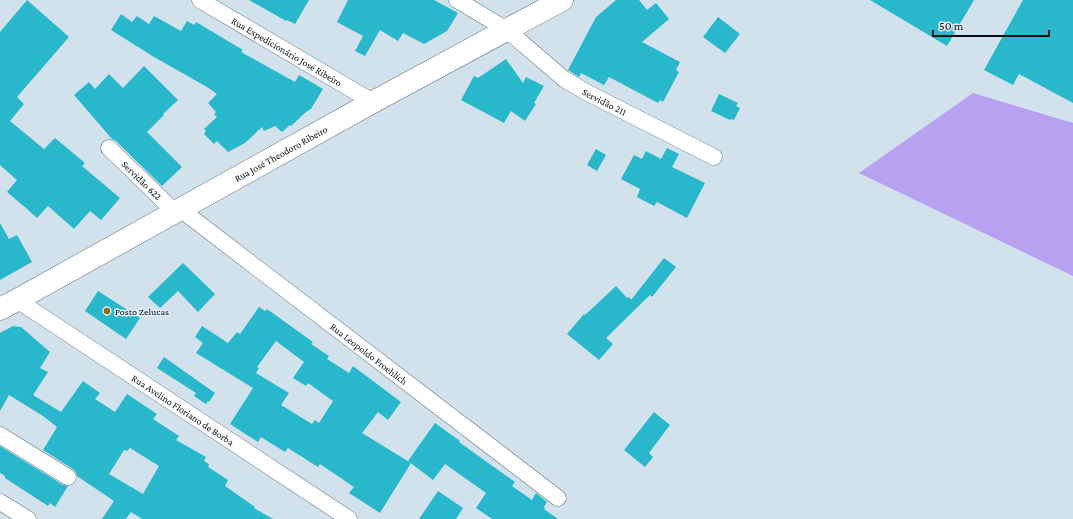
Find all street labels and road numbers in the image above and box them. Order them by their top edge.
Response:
street label: Rua Expedicionário José Ribeiro [230,14,344,88]
street label: Servidão 211 [581,86,629,117]
street label: Rua José Theodoro Ribeiro [232,123,329,184]
street label: Servidão 622 [120,158,164,202]
street label: Rua Leopoldo Froehlich [328,321,410,387]
street label: Rua Avelino Floriano de Borba [130,372,237,447]

